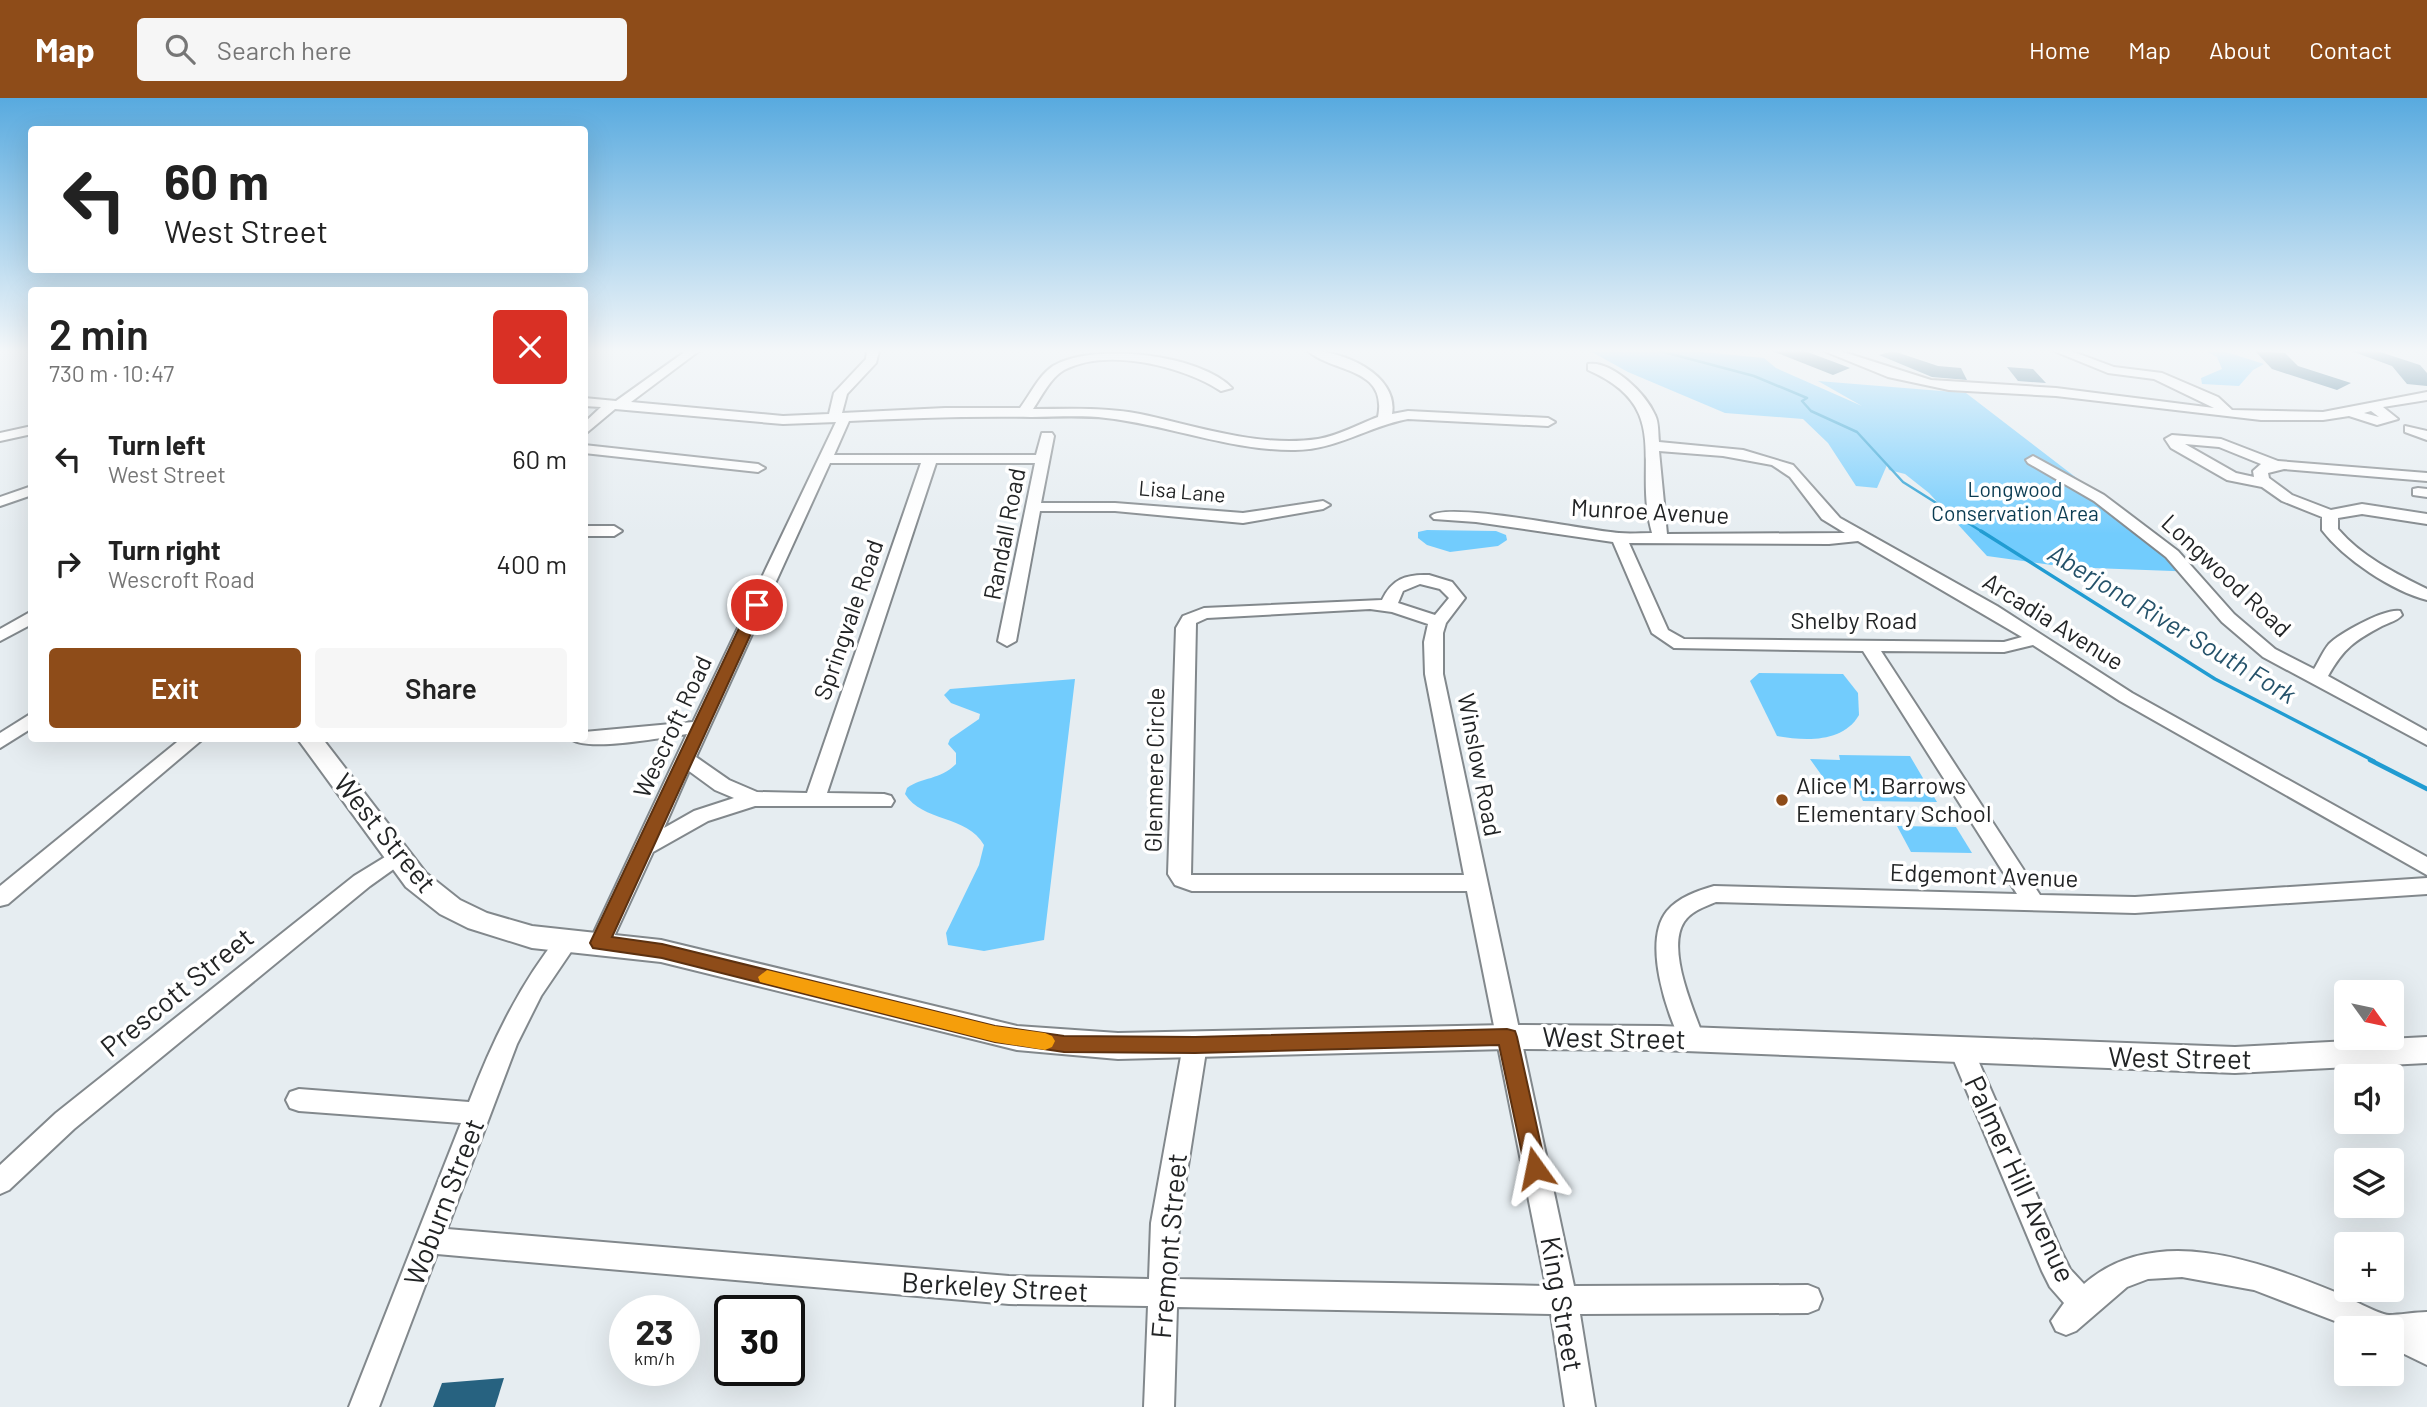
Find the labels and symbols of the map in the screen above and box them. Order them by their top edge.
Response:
street label: Randall Road [977,465,1031,602]
street label: Lisa Lane [1138,474,1227,507]
park label: Longwood Conservation Area [1931,476,2099,525]
street label: Munroe Avenue [1570,492,1730,529]
street label: Longwood Road [2156,508,2298,642]
street label: Springvale Road [807,536,889,703]
water label: Aberjona River South Fork [2043,536,2303,709]
street label: Arcadia Avenue [1978,566,2130,676]
pin [727,575,787,635]
street label: Shelby Road [1791,605,1917,634]
street label: Wescroft Road [626,651,717,802]
street label: Glenmere Circle [1138,687,1169,853]
street label: Winslow Road [1452,691,1509,839]
street label: West Street [327,766,444,899]
place label: Alice M. Barrows Elementary School [1796,770,1991,827]
marker: Alice M. Barrows Elementary School [1774,792,1790,808]
street label: Edgemont Avenue [1889,857,2079,892]
street label: Prescott Street [93,919,260,1063]
north arrow [2334,980,2404,1050]
street label: West Street [1542,1019,1686,1055]
street label: West Street [2108,1039,2252,1075]
street label: Palmer Hill Avenue [1958,1070,2084,1287]
street label: Woburn Street [396,1113,490,1290]
position arrow [1498,1131,1572,1205]
street label: Fremont Street [1143,1152,1193,1340]
street label: King Street [1534,1234,1592,1374]
street label: Berkeley Street [901,1264,1089,1308]
speed limit sign: 30 [714,1295,805,1386]

